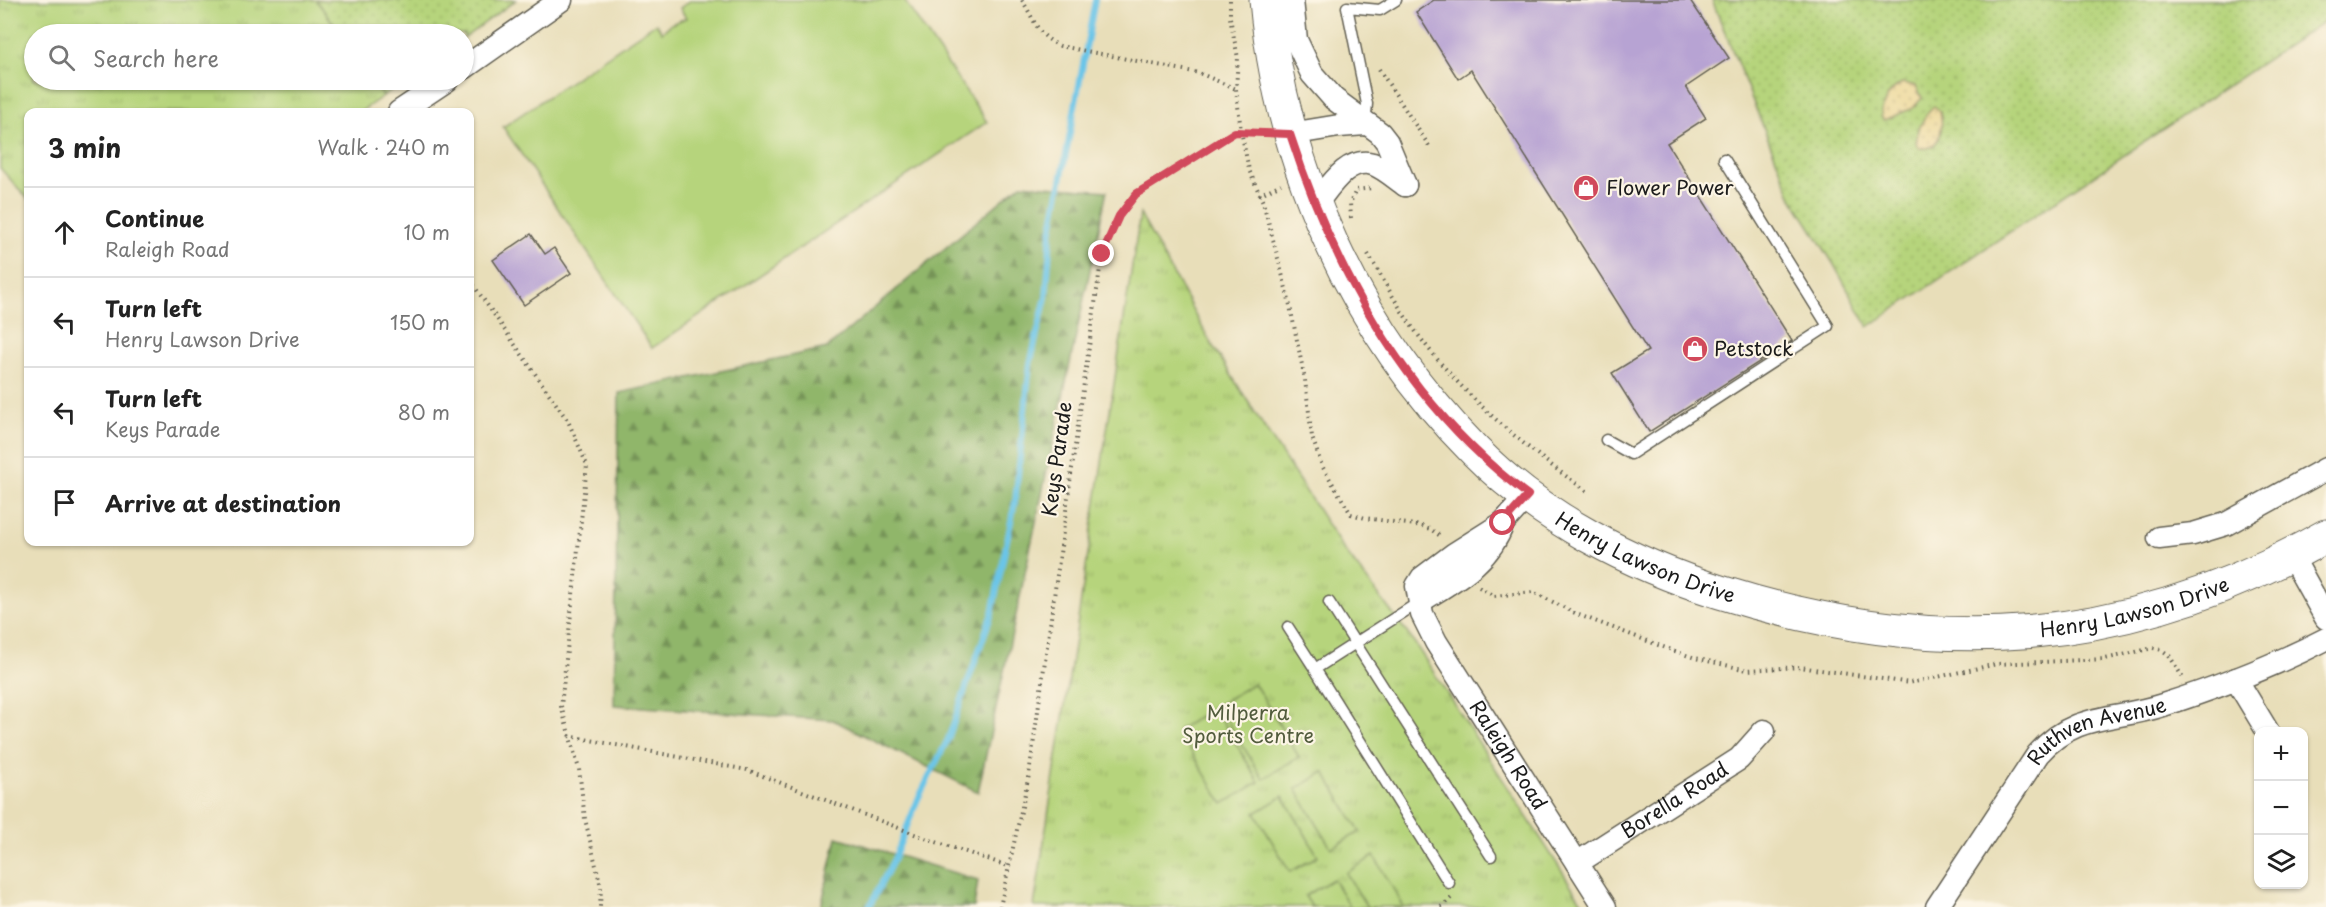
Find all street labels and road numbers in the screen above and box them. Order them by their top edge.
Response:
street label: Keys Parade [1033,400,1079,518]
street label: Henry Lawson Drive [1550,504,1739,610]
street label: Henry Lawson Drive [2038,568,2233,644]
street label: Ruthven Avenue [2019,689,2170,771]
street label: Raleigh Road [1463,694,1555,815]
street label: Borella Road [1614,754,1734,845]

